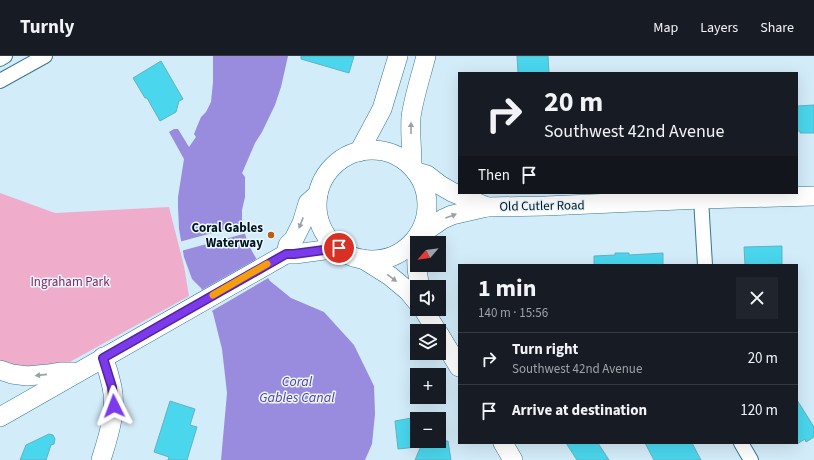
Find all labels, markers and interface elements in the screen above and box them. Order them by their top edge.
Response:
text: Turnly [20,14,74,41]
text: Map [653,18,678,38]
text: Layers [700,18,738,38]
text: Share [760,18,794,38]
text: 20 m [544,82,603,122]
icon: right [478,88,530,140]
text: Southwest 42nd Avenue [544,119,725,144]
one-way arrow [408,121,414,134]
icon: arrive [518,164,540,186]
text: Then [478,165,510,186]
street label: Old Cutler Road [499,196,585,216]
one-way arrow [445,212,457,218]
one-way arrow [298,218,304,230]
place label: Coral Gables Waterway [191,219,263,252]
marker: Coral Gables Waterway [266,230,276,240]
pin [322,231,356,265]
north arrow [410,236,446,272]
map controls [410,236,446,448]
icon: arrive [328,237,350,259]
text: 1 min [478,271,536,306]
park label: Ingraham Park [30,273,110,291]
one-way arrow [387,274,398,282]
button: close [736,277,778,319]
button: sound [410,280,446,316]
text: 140 m · 15:56 [478,304,548,322]
button: layers [410,324,446,360]
text: Turn right [512,339,578,360]
icon: right [478,348,500,370]
text: 20 m [748,348,778,369]
text: Southwest 42nd Avenue [512,360,642,378]
button: + [410,368,446,404]
one-way arrow [34,372,47,378]
water label: Coral Gables Canal [259,372,335,408]
position arrow [93,385,135,427]
icon: arrive [478,400,500,422]
text: Arrive at destination [512,400,647,421]
text: 120 m [740,400,778,421]
button: − [410,412,446,448]

